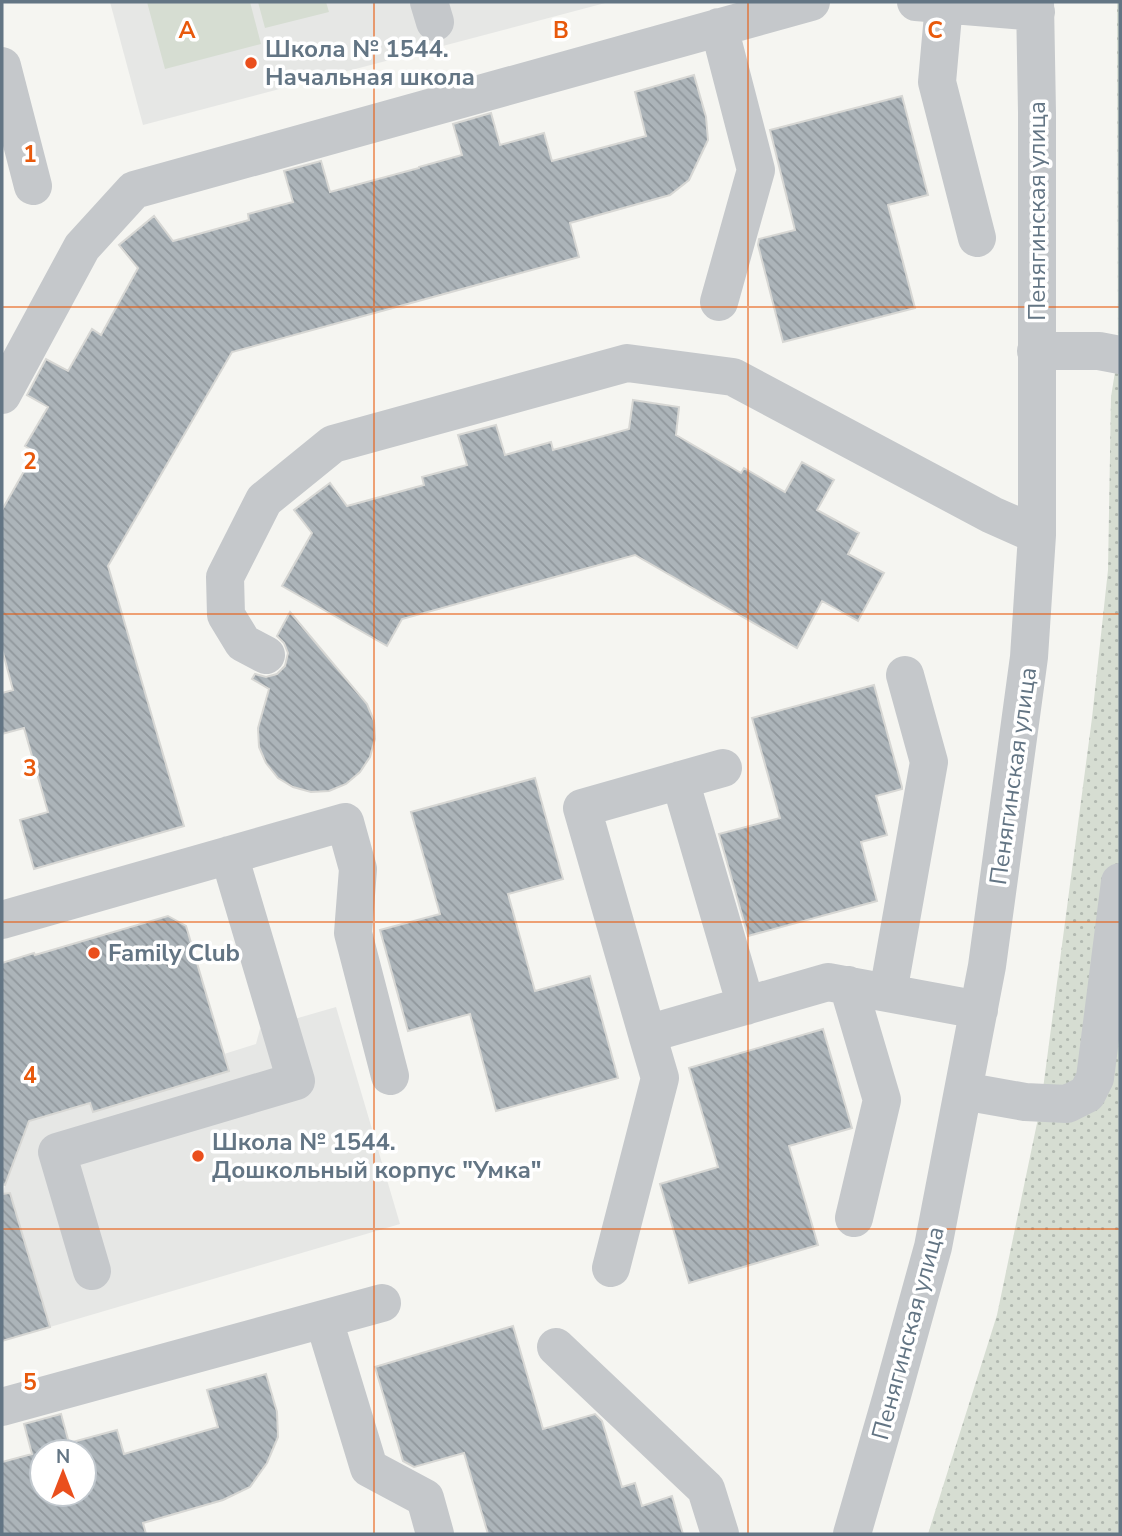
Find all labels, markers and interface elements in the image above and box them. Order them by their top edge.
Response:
text: A [178,15,196,46]
text: B [553,15,569,46]
text: C [927,15,943,46]
place label: Школа № 1544. Начальная школа [265,33,475,93]
marker: Школа № 1544. Начальная школа [243,55,259,71]
street label: Пенягинская улица [1021,101,1053,321]
text: 1 [23,139,37,170]
text: 2 [23,446,37,477]
street label: Пенягинская улица [982,665,1044,887]
text: 3 [23,753,37,784]
place label: Family Club [108,937,240,969]
marker: Family Club [86,945,102,961]
text: 4 [23,1060,37,1091]
place label: Школа № 1544. Дошкольный корпус "Умка" [212,1126,542,1186]
marker: Школа № 1544. Дошкольный корпус "Умка" [190,1148,206,1164]
street label: Пенягинская улица [864,1223,952,1443]
text: 5 [23,1367,37,1398]
north arrow [28,1438,98,1508]
text: N [56,1444,70,1470]

